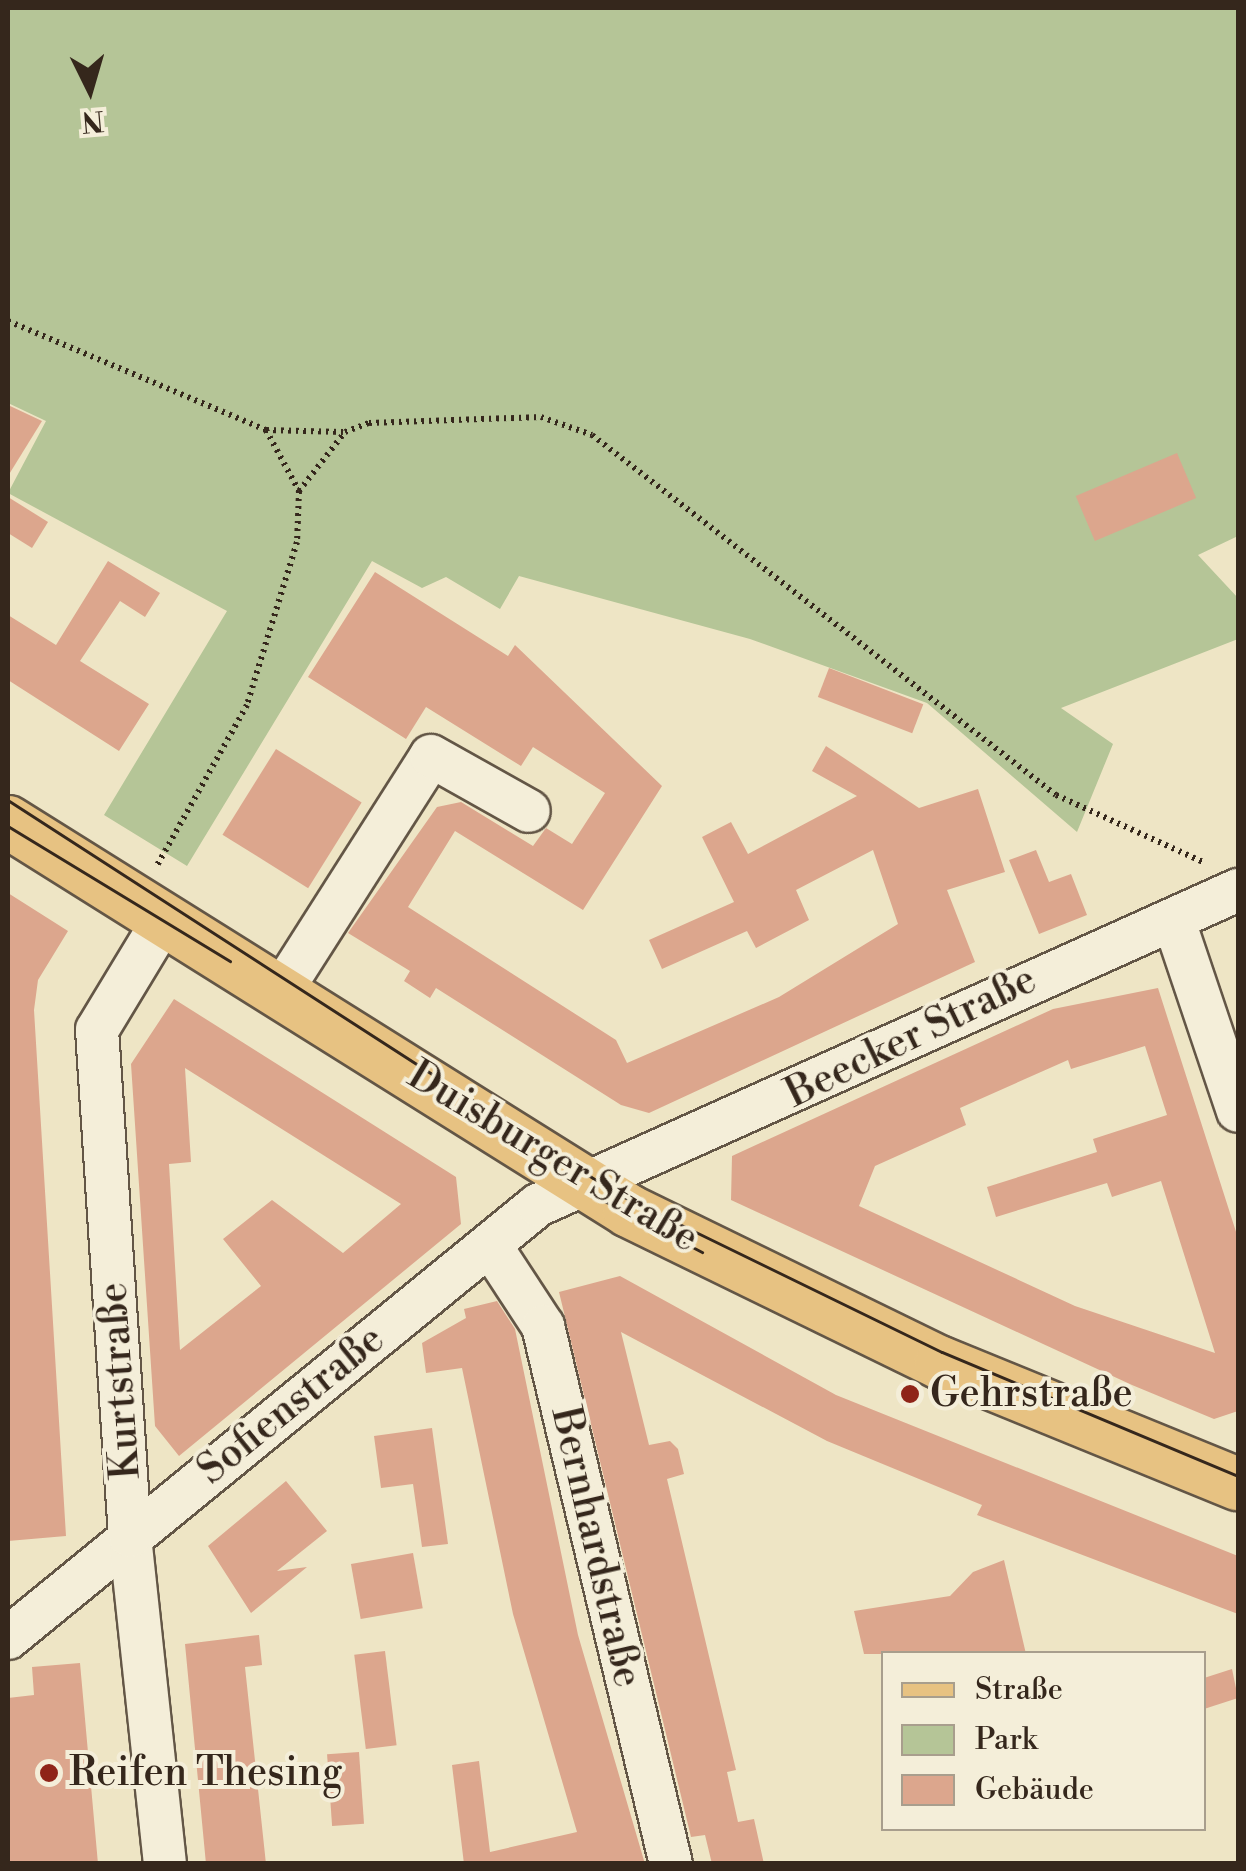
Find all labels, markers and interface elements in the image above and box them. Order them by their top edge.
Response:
north arrow [40,40,140,140]
text: N [80,102,105,139]
street label: Beecker Straße [778,956,1044,1118]
street label: Duisburger Straße [399,1051,707,1263]
street label: Kurtstraße [89,1281,151,1481]
street label: Sofienstraße [188,1315,394,1495]
place label: Gehrstraße [930,1370,1133,1418]
marker: Gehrstraße [899,1383,921,1405]
street label: Bernhardstraße [540,1402,652,1692]
legend [881,1651,1206,1831]
text: Straße [975,1671,1063,1709]
text: Park [975,1721,1037,1759]
place label: Reifen Thesing [69,1749,342,1797]
marker: Reifen Thesing [38,1762,60,1784]
text: Gebäude [975,1771,1094,1809]

